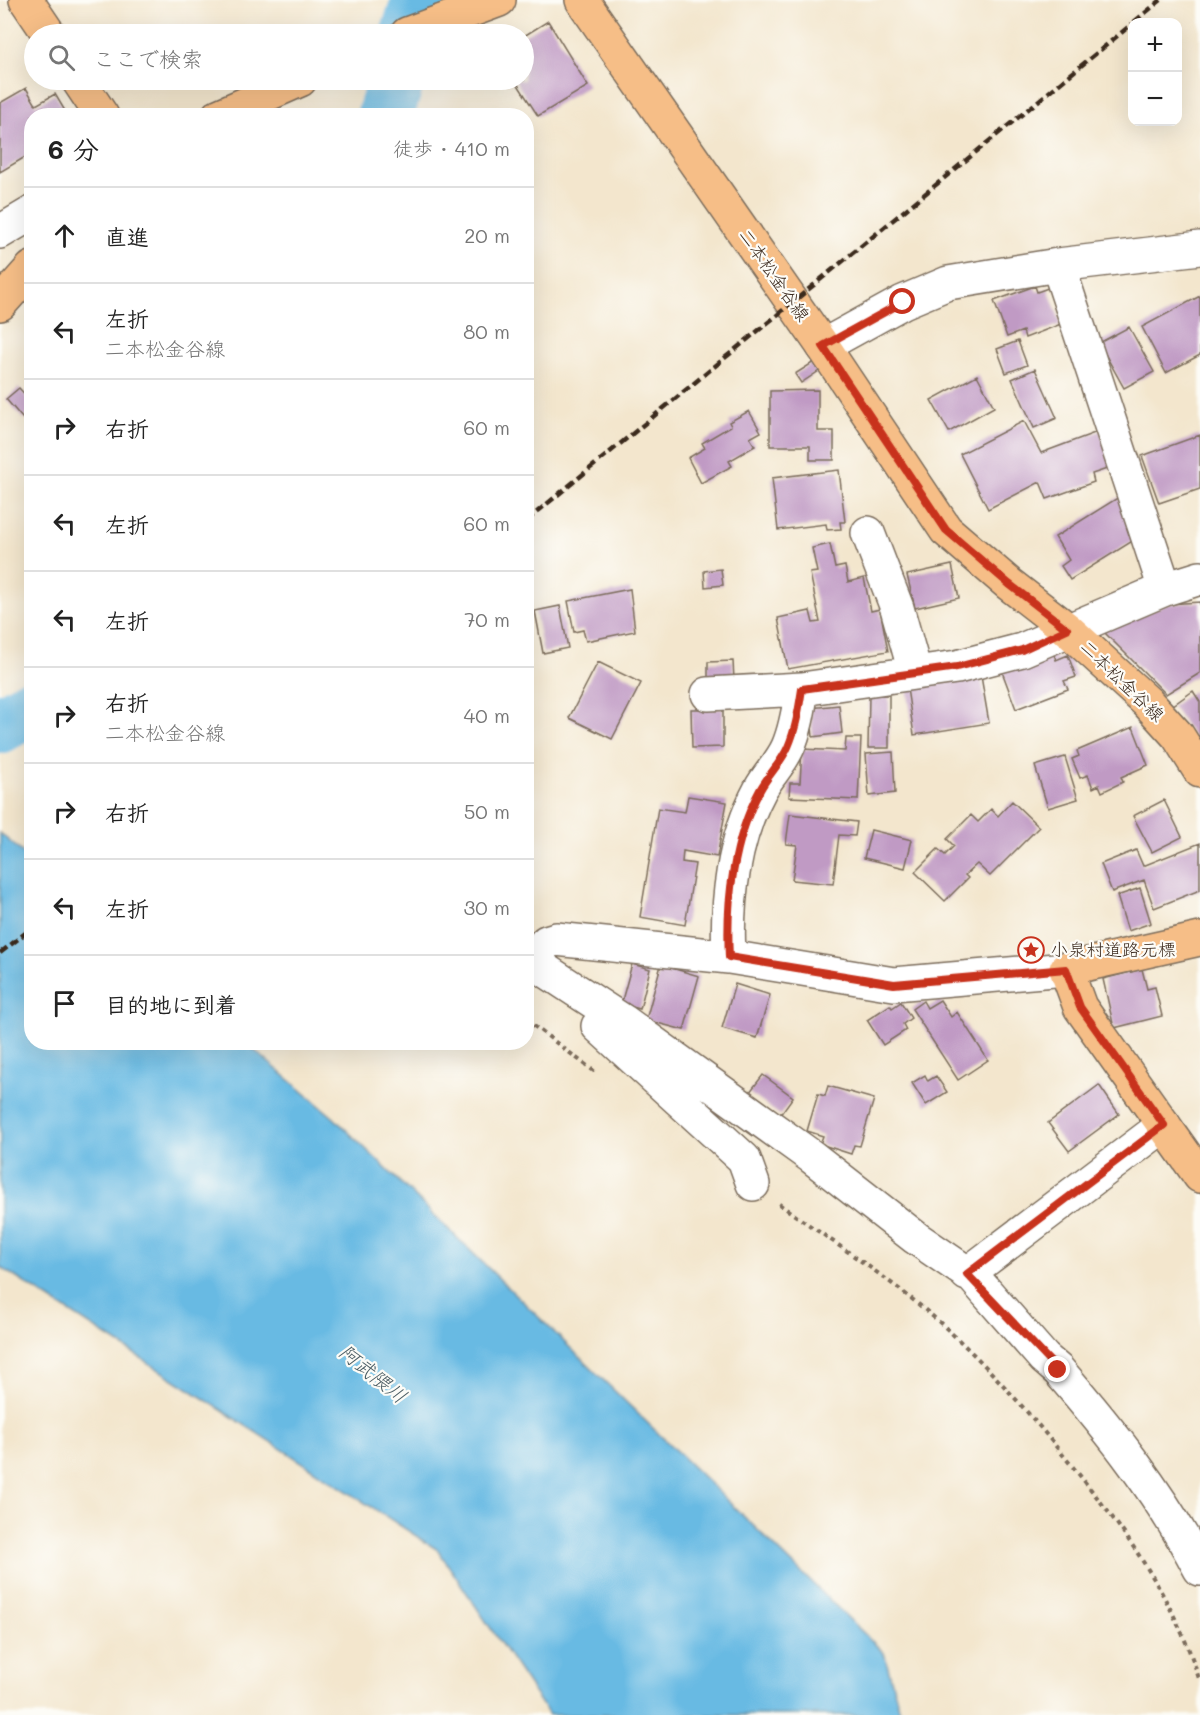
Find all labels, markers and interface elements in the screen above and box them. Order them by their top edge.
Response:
map controls [1128,18,1182,126]
button: + [1128,18,1182,72]
search box [24,24,534,90]
icon: search [45,41,78,74]
text: ここで検索 [93,44,203,73]
button: − [1128,72,1182,126]
text: 6 分 [48,132,99,166]
text: 徒歩 · 410 m [393,135,510,161]
icon: ahead [48,219,81,252]
text: 直進 [105,222,149,251]
text: 20 m [464,222,510,248]
street label: 二本松金谷線 [734,223,816,326]
route start [889,288,915,314]
text: 左折 [105,304,149,333]
icon: left [48,315,81,348]
text: 80 m [463,318,510,344]
text: 二本松金谷線 [105,335,225,361]
icon: right [48,411,81,444]
text: 右折 [105,414,149,443]
text: 60 m [463,414,510,440]
icon: left [48,507,81,540]
text: 左折 [105,510,149,539]
text: 60 m [463,510,510,536]
icon: left [48,603,81,636]
text: 左折 [105,606,149,635]
text: 70 m [464,606,510,632]
street label: 二本松金谷線 [1076,634,1170,726]
text: 右折 [105,688,149,717]
icon: right [48,699,81,732]
text: 40 m [464,702,510,728]
text: 二本松金谷線 [105,719,225,745]
icon: right [48,795,81,828]
text: 右折 [105,798,149,827]
text: 50 m [464,798,510,824]
icon: left [48,891,81,924]
text: 左折 [105,894,149,923]
text: 30 m [464,894,510,920]
place icon: 小泉村道路元標 [1016,935,1046,965]
place label: 小泉村道路元標 [1050,937,1176,961]
icon: arrive [48,987,81,1020]
text: 目的地に到着 [105,990,237,1019]
water label: 阿武隈川 [334,1338,413,1408]
route end [1044,1356,1070,1382]

